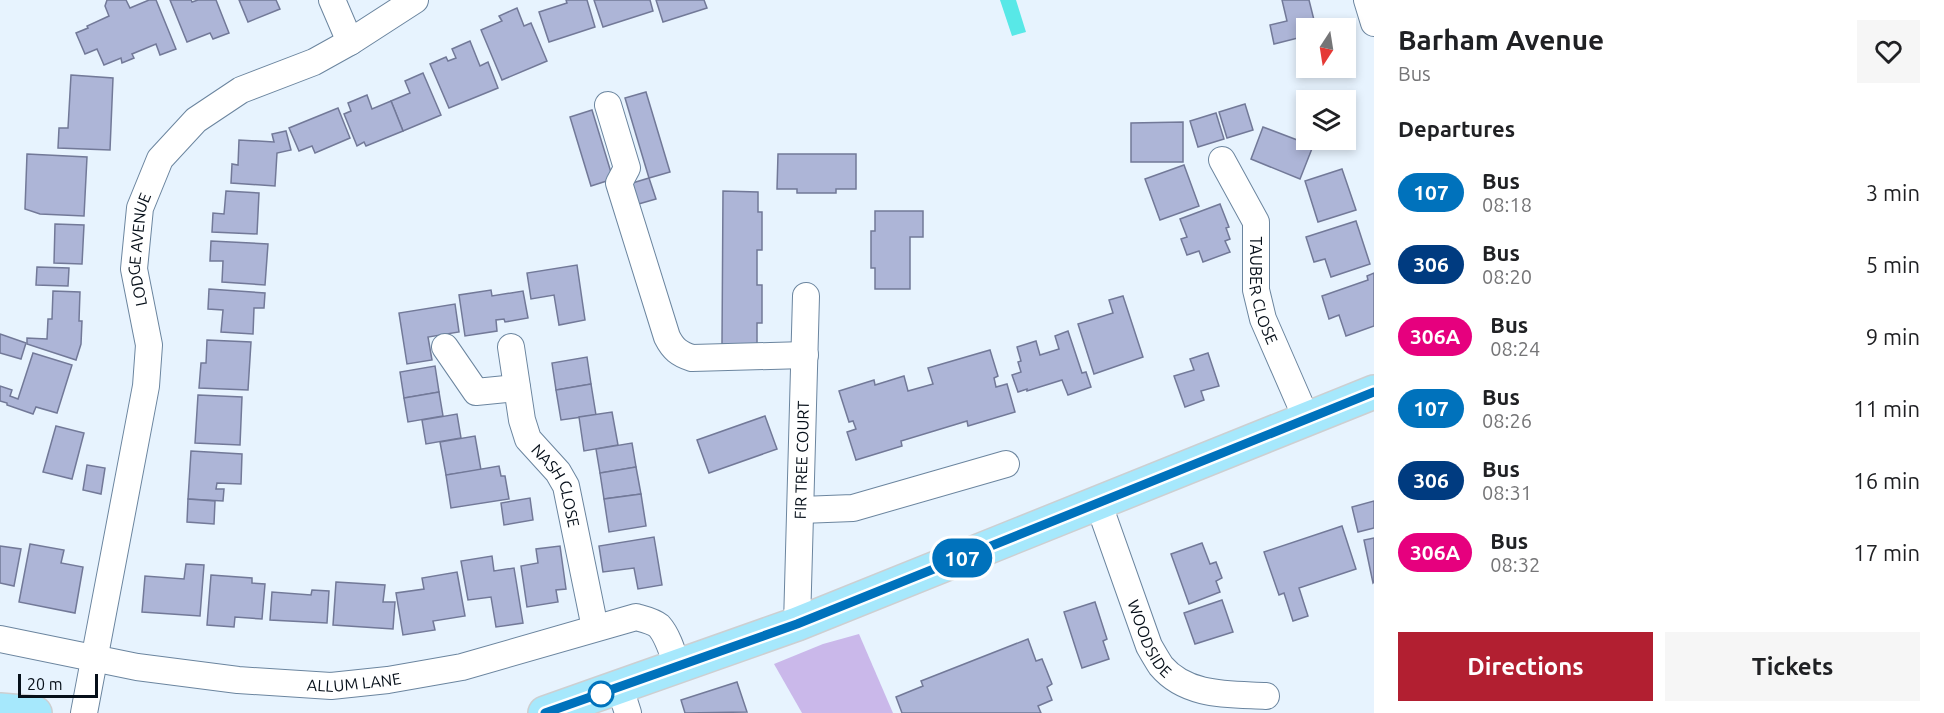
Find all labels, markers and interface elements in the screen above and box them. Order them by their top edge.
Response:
north arrow [1296,18,1356,78]
map controls [1296,18,1356,150]
button: heart [1857,20,1920,83]
text: Barham Avenue [1398,24,1604,55]
text: Bus [1398,62,1431,85]
button: layers [1296,90,1356,150]
text: Departures [1398,116,1515,141]
text: Bus [1482,168,1520,193]
text: 107 [1413,180,1449,204]
text: 3 min [1866,180,1920,205]
street label: LODGE AVENUE [124,190,154,308]
text: 08:18 [1482,193,1532,216]
street label: TAUBER CLOSE [1246,237,1282,347]
text: Bus [1482,240,1520,265]
text: 306 [1413,252,1449,276]
text: 5 min [1866,252,1920,277]
text: 08:20 [1482,265,1532,288]
text: Bus [1490,312,1528,337]
text: 306A [1410,324,1460,348]
text: 9 min [1866,324,1920,349]
text: 08:24 [1490,337,1540,360]
text: Bus [1482,384,1520,409]
text: 107 [1413,396,1449,420]
text: 11 min [1853,396,1920,421]
street label: FIR TREE COURT [791,400,812,520]
text: 08:26 [1482,409,1532,432]
street label: NASH CLOSE [528,440,583,529]
text: Bus [1482,456,1520,481]
text: 306 [1413,468,1449,492]
text: 16 min [1853,468,1920,493]
text: 08:31 [1482,481,1532,504]
text: Bus [1490,528,1528,553]
line badge: 107 [928,538,996,578]
text: 306A [1410,540,1460,564]
text: 17 min [1853,540,1920,565]
text: 107 [944,546,980,570]
text: 08:32 [1490,553,1540,576]
street label: WOODSIDE [1124,597,1175,681]
button: Directions [1398,632,1653,701]
button: Tickets [1665,632,1920,701]
street label: ALLUM LANE [306,669,402,695]
scale bar [18,671,98,698]
text: 20 m [27,675,63,693]
unlabelled marker [588,681,614,707]

